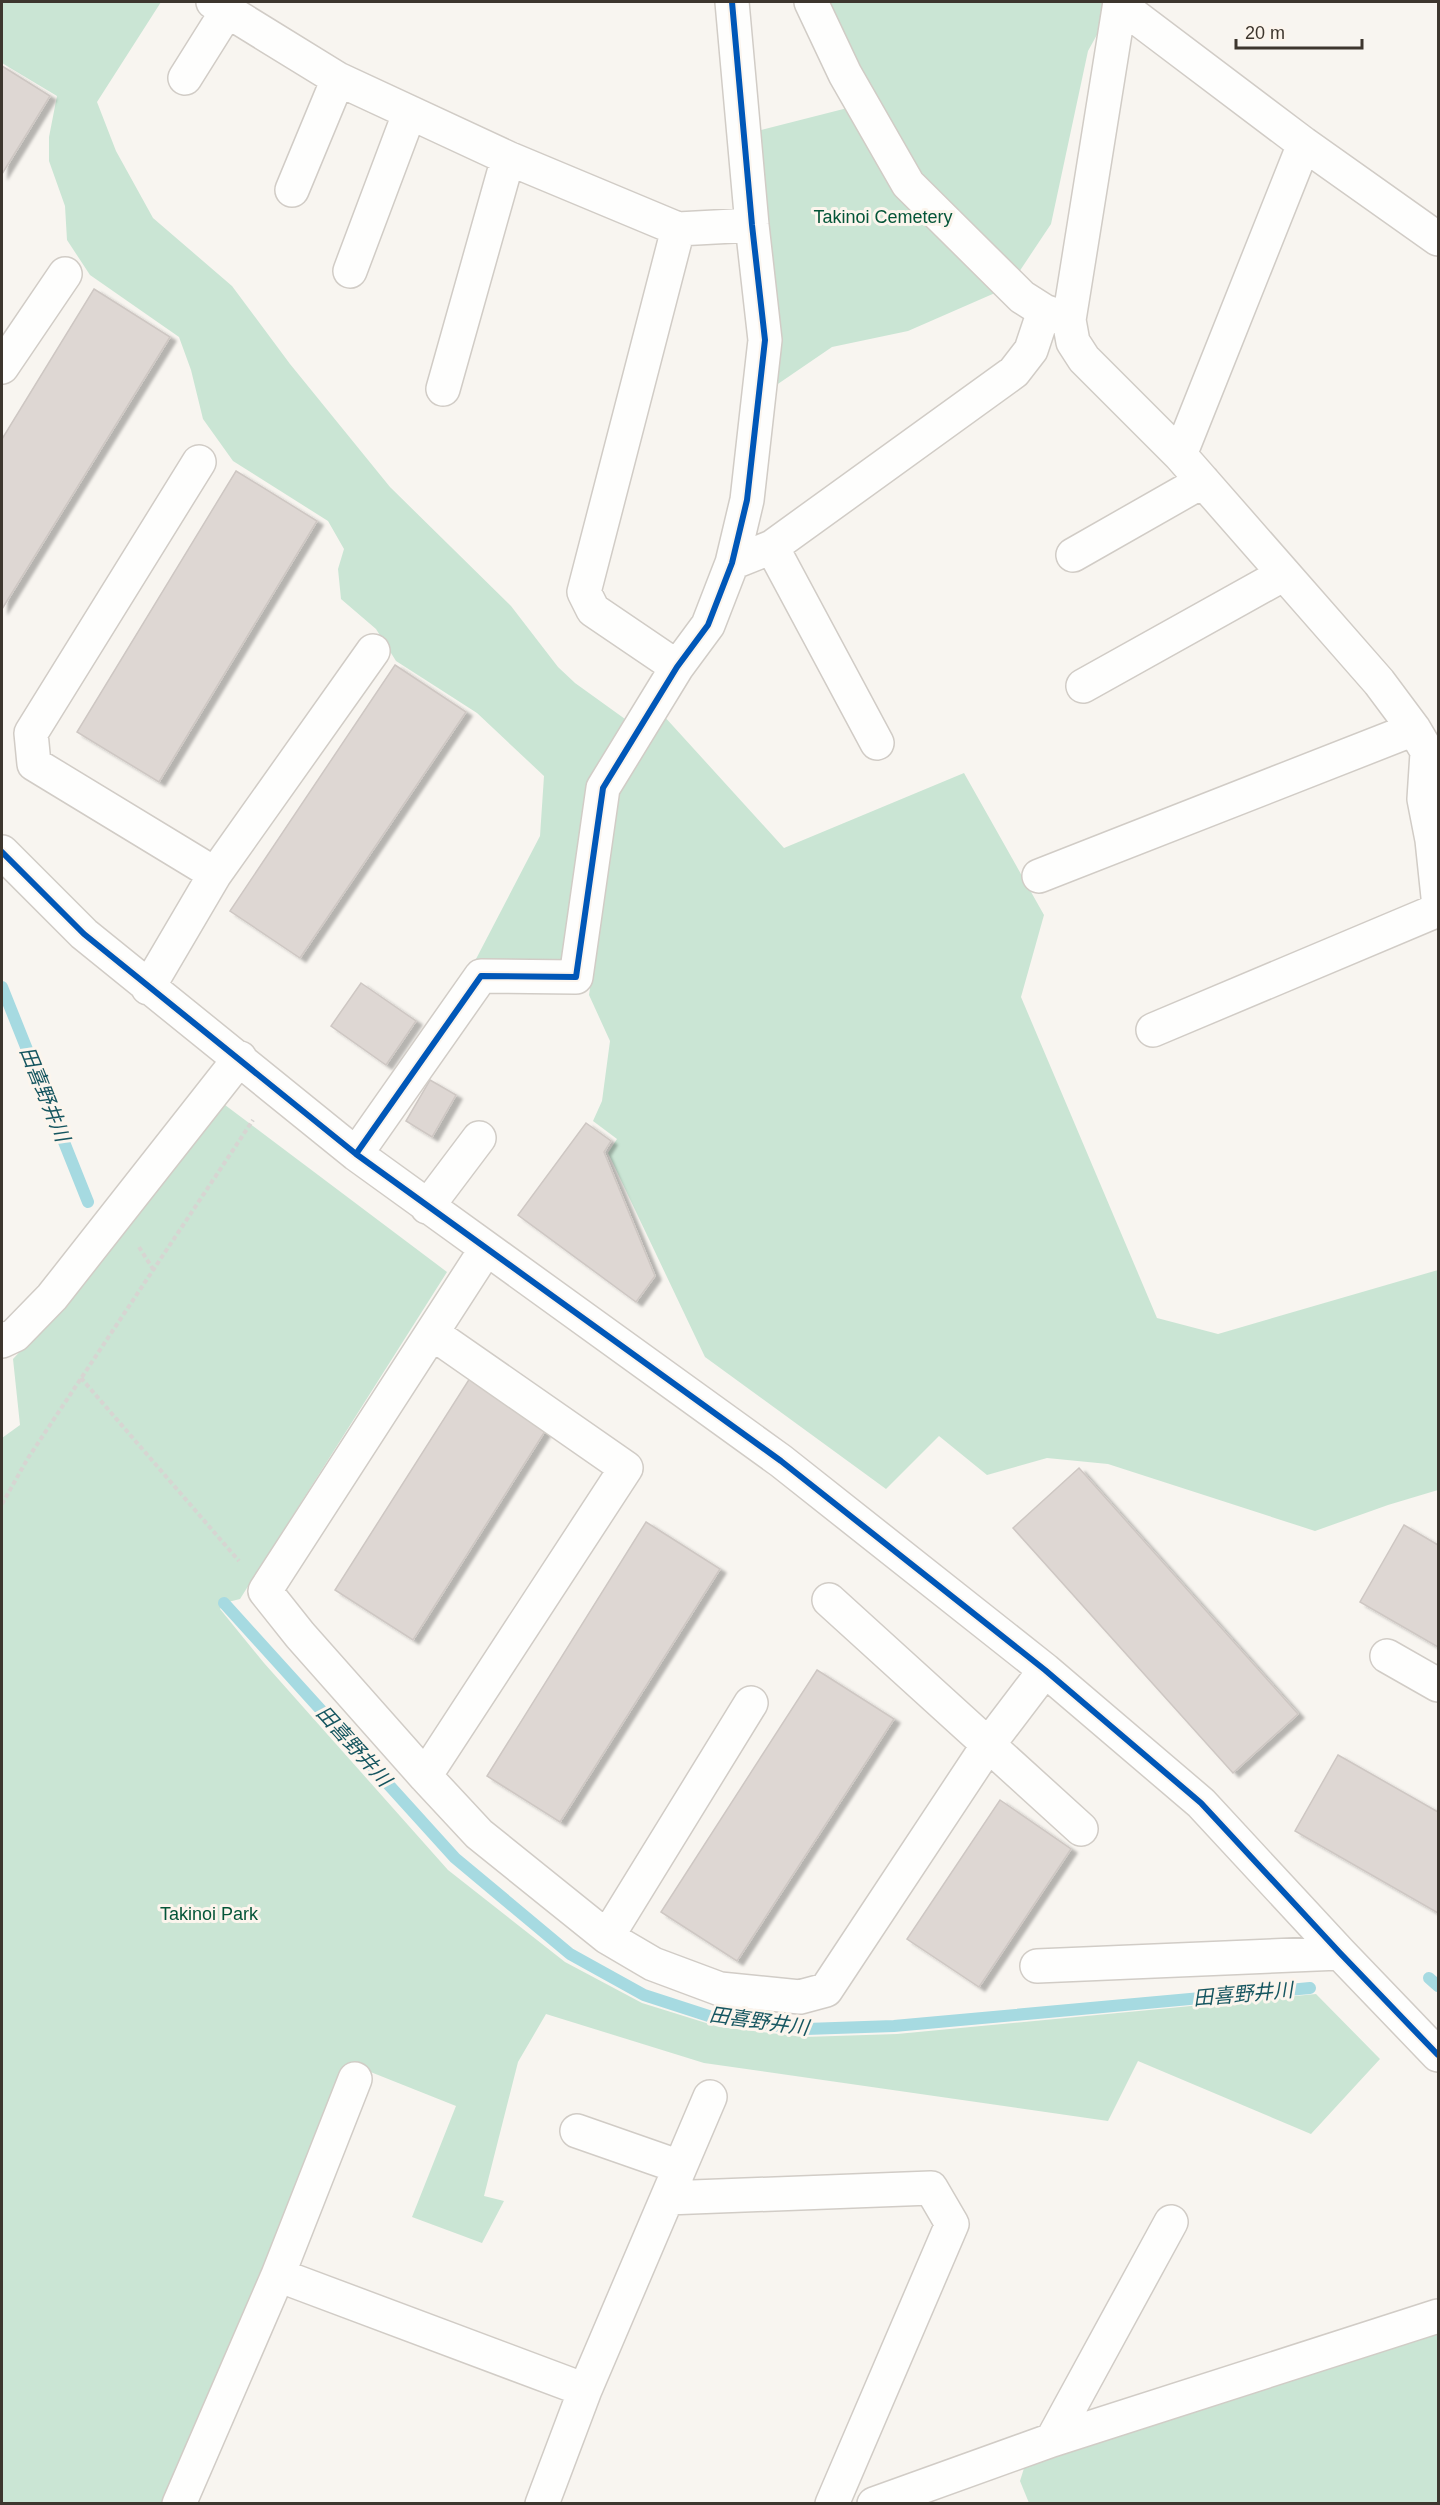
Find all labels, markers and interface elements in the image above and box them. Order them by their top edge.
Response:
scale bar [1236,12,1362,50]
text: 20 m [1245,23,1285,43]
park label: Takinoi Cemetery [813,207,953,227]
water label: 田喜野井川 [16,1044,75,1146]
water label: 田喜野井川 [312,1701,397,1792]
park label: Takinoi Park [160,1904,259,1924]
water label: 田喜野井川 [1192,1979,1296,2009]
water label: 田喜野井川 [708,2003,812,2039]

